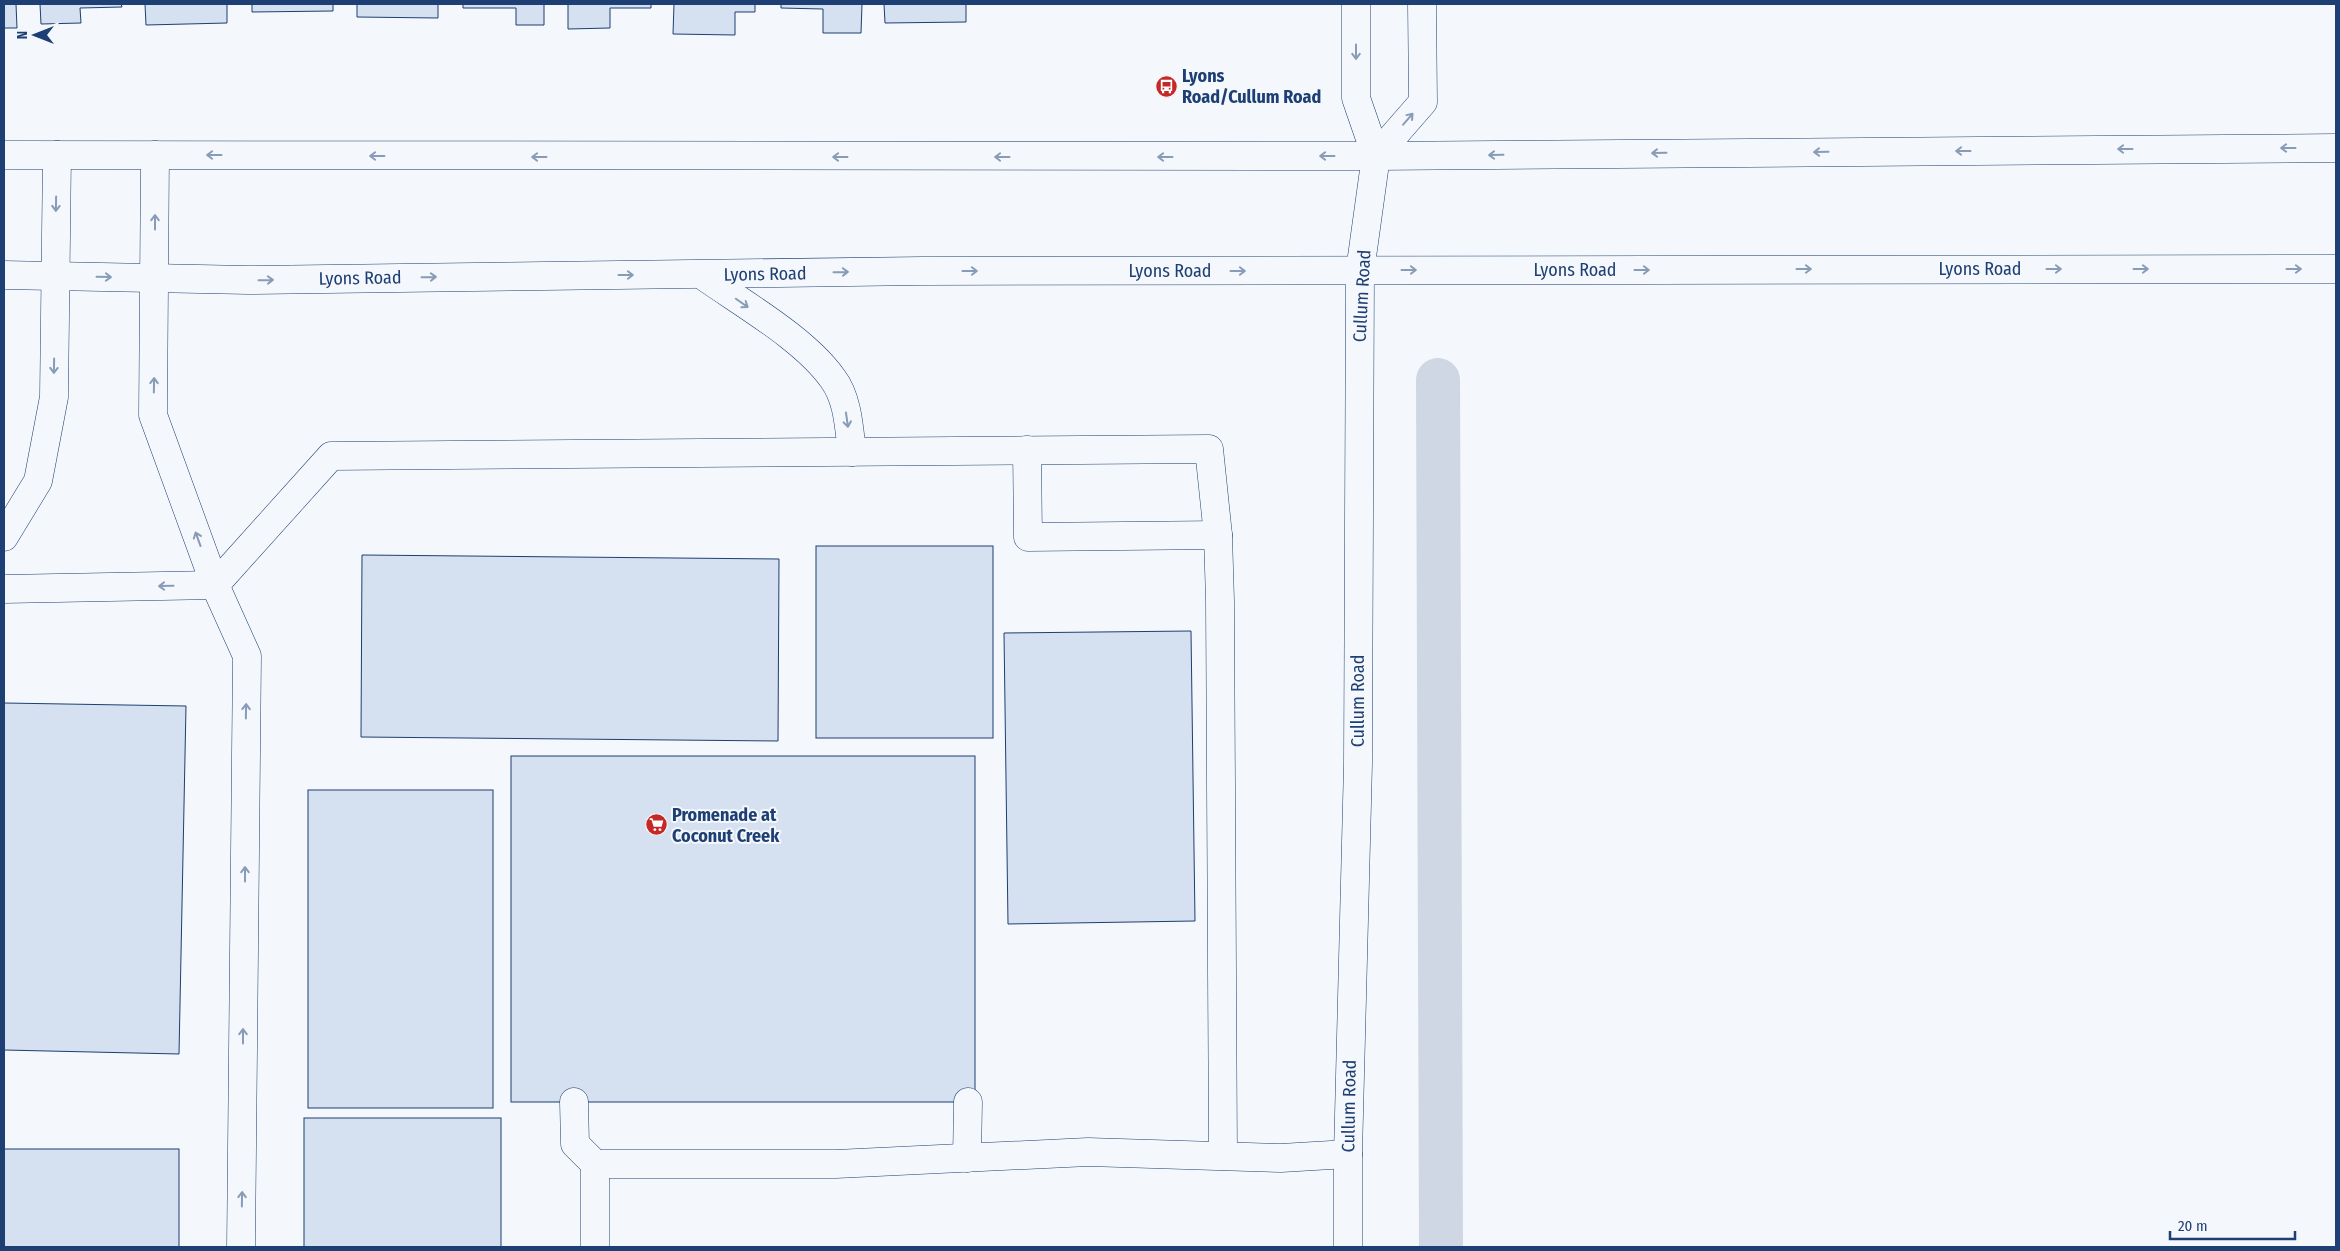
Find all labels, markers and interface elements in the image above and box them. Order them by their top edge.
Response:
north arrow [10,10,60,60]
text: N [14,31,31,39]
one-way arrow [1351,44,1361,60]
place label: Lyons Road/Cullum Road [1182,65,1321,108]
bus stop icon: Lyons Road/Cullum Road [1154,74,1178,98]
one-way arrow [1402,113,1414,126]
one-way arrow [2280,143,2296,153]
one-way arrow [2117,144,2134,154]
one-way arrow [1955,146,1971,156]
one-way arrow [1813,147,1830,157]
one-way arrow [1651,149,1667,158]
one-way arrow [207,150,223,160]
one-way arrow [1488,150,1504,160]
one-way arrow [369,151,386,161]
one-way arrow [1320,151,1336,161]
one-way arrow [532,152,548,162]
one-way arrow [832,152,848,162]
one-way arrow [995,152,1011,162]
one-way arrow [1157,152,1174,162]
one-way arrow [51,196,61,212]
one-way arrow [150,215,160,231]
street label: Cullum Road [1349,249,1375,343]
street label: Lyons Road [1939,258,2021,280]
street label: Lyons Road [1534,259,1616,281]
street label: Lyons Road [1129,260,1211,282]
street label: Lyons Road [723,262,807,286]
one-way arrow [1796,264,1812,274]
one-way arrow [2046,264,2062,274]
one-way arrow [2132,264,2149,274]
one-way arrow [2286,264,2302,274]
one-way arrow [1400,265,1417,275]
one-way arrow [1633,265,1649,275]
street label: Lyons Road [318,266,402,290]
one-way arrow [962,266,978,276]
one-way arrow [1229,266,1245,276]
one-way arrow [832,267,849,277]
one-way arrow [618,270,634,280]
one-way arrow [96,272,112,282]
one-way arrow [420,272,436,282]
one-way arrow [258,275,274,285]
one-way arrow [735,298,749,308]
one-way arrow [49,358,59,374]
one-way arrow [149,377,159,394]
one-way arrow [843,411,853,427]
one-way arrow [193,532,202,548]
one-way arrow [159,581,175,591]
street label: Cullum Road [1347,655,1369,747]
one-way arrow [241,703,251,720]
place label: Promenade at Coconut Creek [672,804,780,847]
supermarket icon: Promenade at Coconut Creek [644,813,668,837]
one-way arrow [240,866,249,882]
one-way arrow [238,1028,248,1044]
street label: Cullum Road [1337,1060,1361,1152]
one-way arrow [237,1191,247,1207]
scale bar [2170,1208,2295,1240]
text: 20 m [2178,1217,2208,1235]

